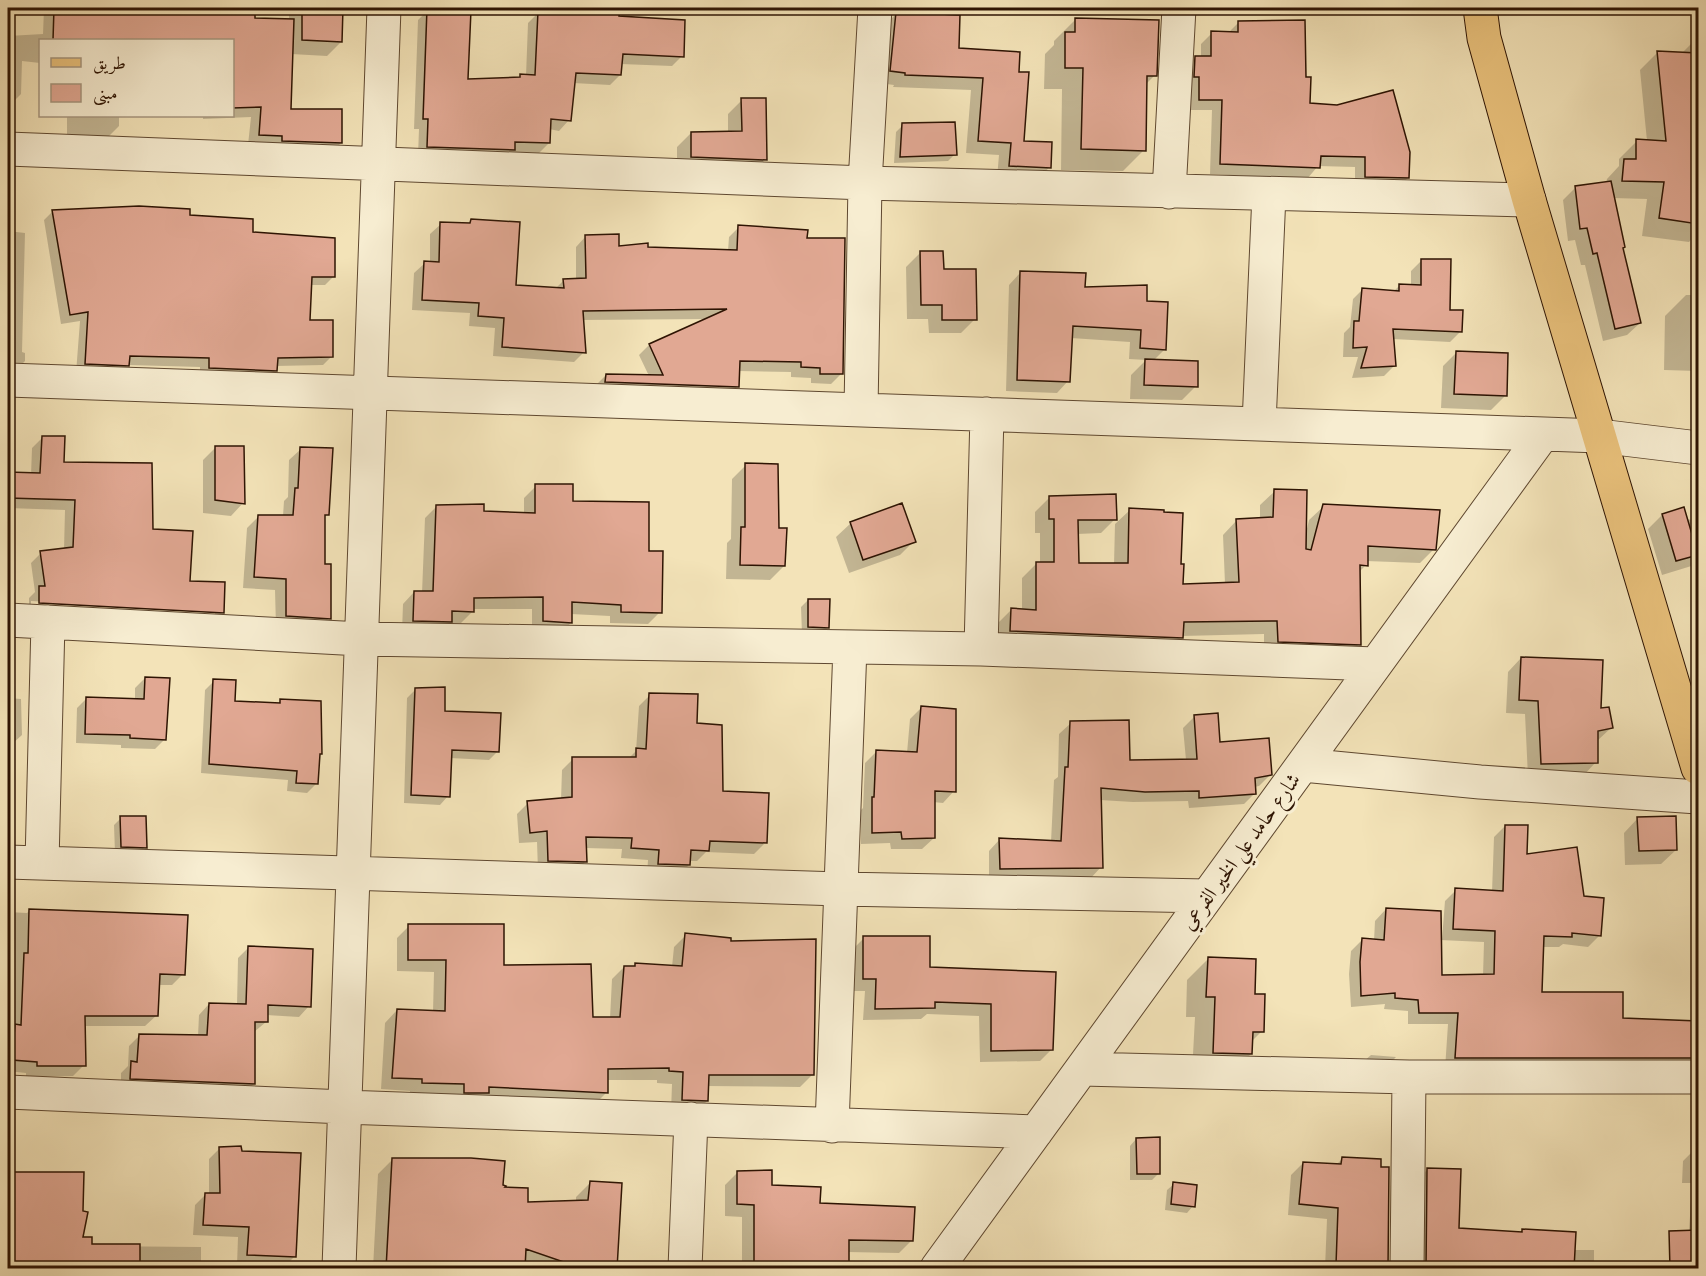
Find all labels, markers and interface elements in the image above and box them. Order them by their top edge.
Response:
legend [39,39,234,117]
text: طريق [93,51,126,75]
text: مبنى [93,81,118,106]
street label: شارع حامد علي الخير الفرعي [1174,767,1312,939]

